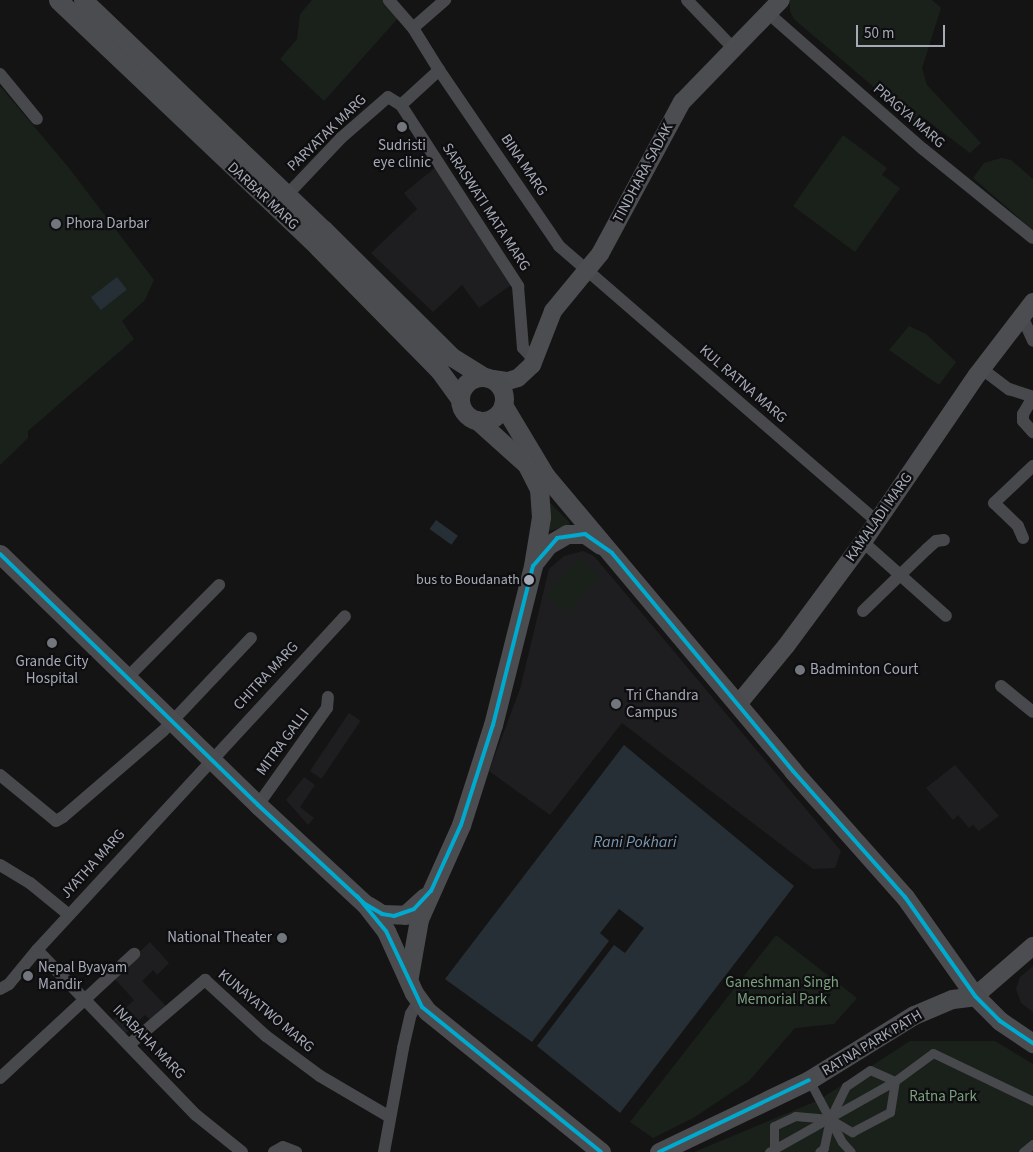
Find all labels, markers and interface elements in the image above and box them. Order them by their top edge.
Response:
scale bar [858,15,947,47]
text: 50 m [864,23,894,44]
street label: PRAGYA MARG [869,80,949,152]
street label: PARYATAK MARG [284,91,370,175]
marker: Sudristi eye clinic [395,120,409,134]
street label: TINDHARA SADAK [609,120,677,226]
street label: BINA MARG [497,131,551,199]
place label: Sudristi eye clinic [373,136,431,171]
street label: SARASWATI MATA MARG [438,140,534,274]
street label: DARBAR MARG [224,158,302,234]
place label: Phora Darbar [66,215,149,233]
marker: Phora Darbar [50,218,62,230]
street label: KUL RATNA MARG [696,341,790,427]
street label: KAMALADI MARG [842,469,916,565]
place label: bus to Boudanath [416,572,520,588]
marker: bus to Boudanath [524,575,534,585]
marker: Grande City Hospital [45,636,59,650]
street label: CHITRA MARG [230,638,302,714]
place label: Grande City Hospital [16,652,88,687]
place label: Badminton Court [810,661,918,679]
marker: Badminton Court [794,664,806,676]
place label: Tri Chandra Campus [626,686,698,721]
marker: Tri Chandra Campus [610,698,622,710]
street label: MITRA GALLI [253,705,313,779]
street label: JYATHA MARG [57,826,129,902]
water label: Rani Pokhari [593,832,677,852]
place label: National Theater [167,929,272,947]
marker: National Theater [276,932,288,944]
place label: Nepal Byayam Mandir [38,958,127,993]
street label: KUNAYATWO MARG [214,966,318,1056]
marker: Nepal Byayam Mandir [22,970,34,982]
park label: Ganeshman Singh Memorial Park [725,973,839,1008]
street label: INABAHA MARG [109,1001,189,1083]
street label: RATNA PARK PATH [819,1006,925,1080]
park label: Ratna Park [909,1088,977,1106]

